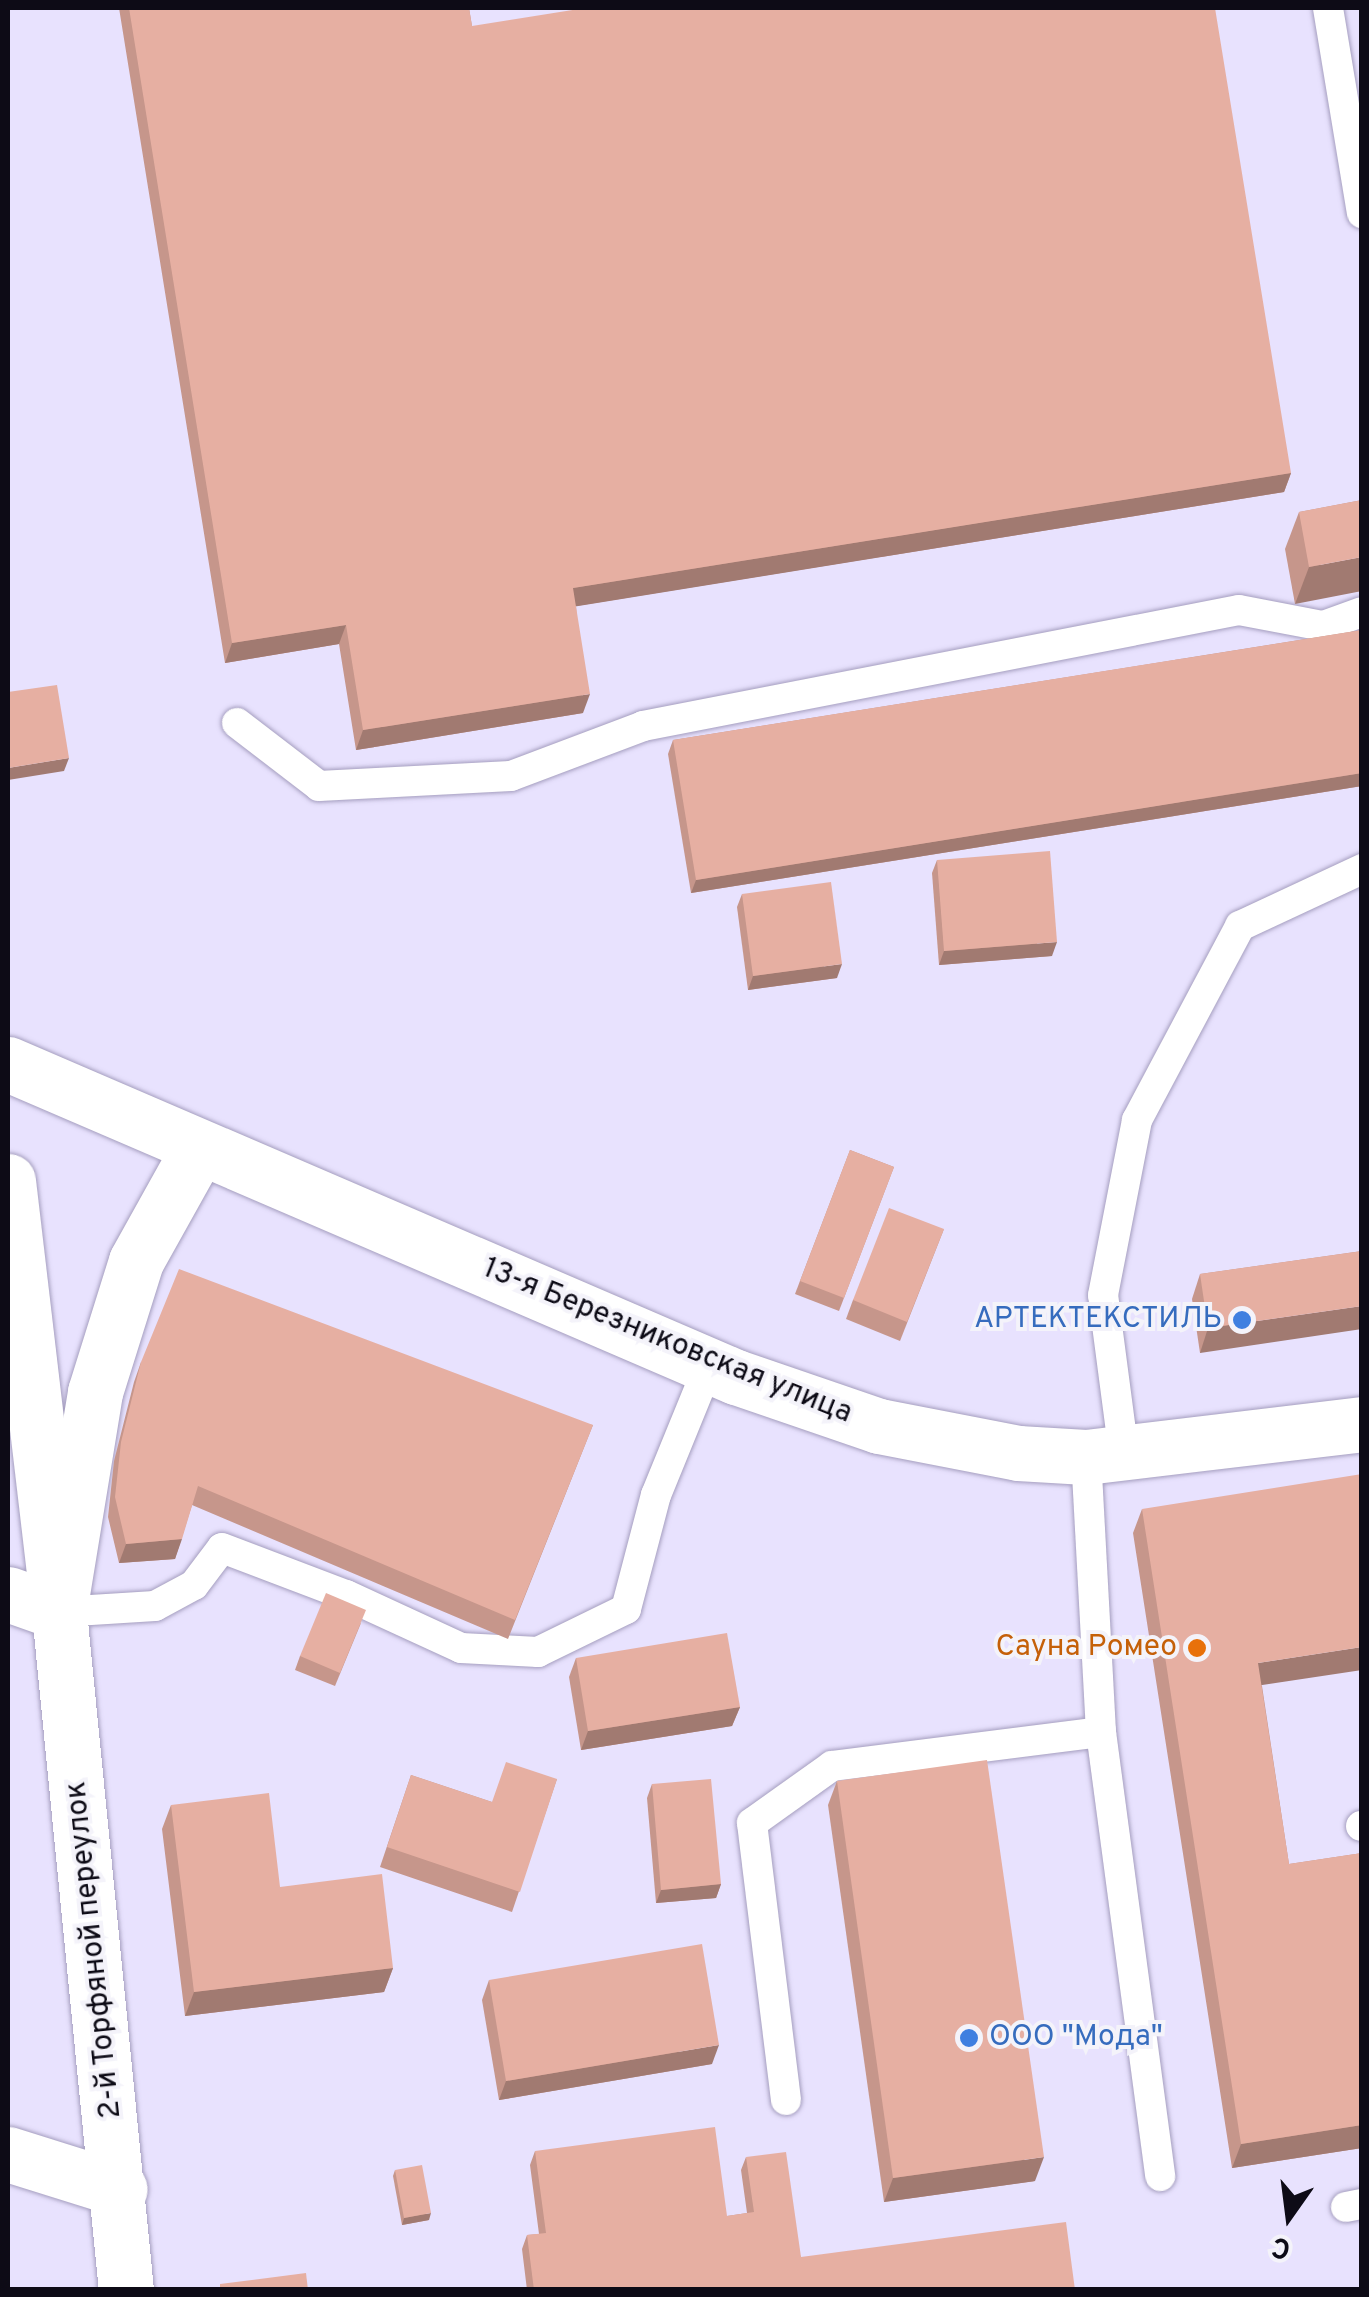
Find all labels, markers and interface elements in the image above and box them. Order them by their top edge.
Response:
street label: 13-я Березниковская улица [477,1251,857,1433]
place label: АРТЕКТЕКСТИЛЬ [974,1302,1222,1338]
marker: АРТЕКТЕКСТИЛЬ [1231,1309,1253,1331]
place label: Сауна Ромео [996,1630,1177,1666]
marker: Сауна Ромео [1186,1637,1208,1659]
street label: 2-й Торфяной переулок [59,1779,131,2121]
place label: ООО "Мода" [989,2020,1163,2056]
marker: ООО "Мода" [958,2027,980,2049]
north arrow [1239,2167,1339,2267]
text: С [1269,2226,1295,2266]

